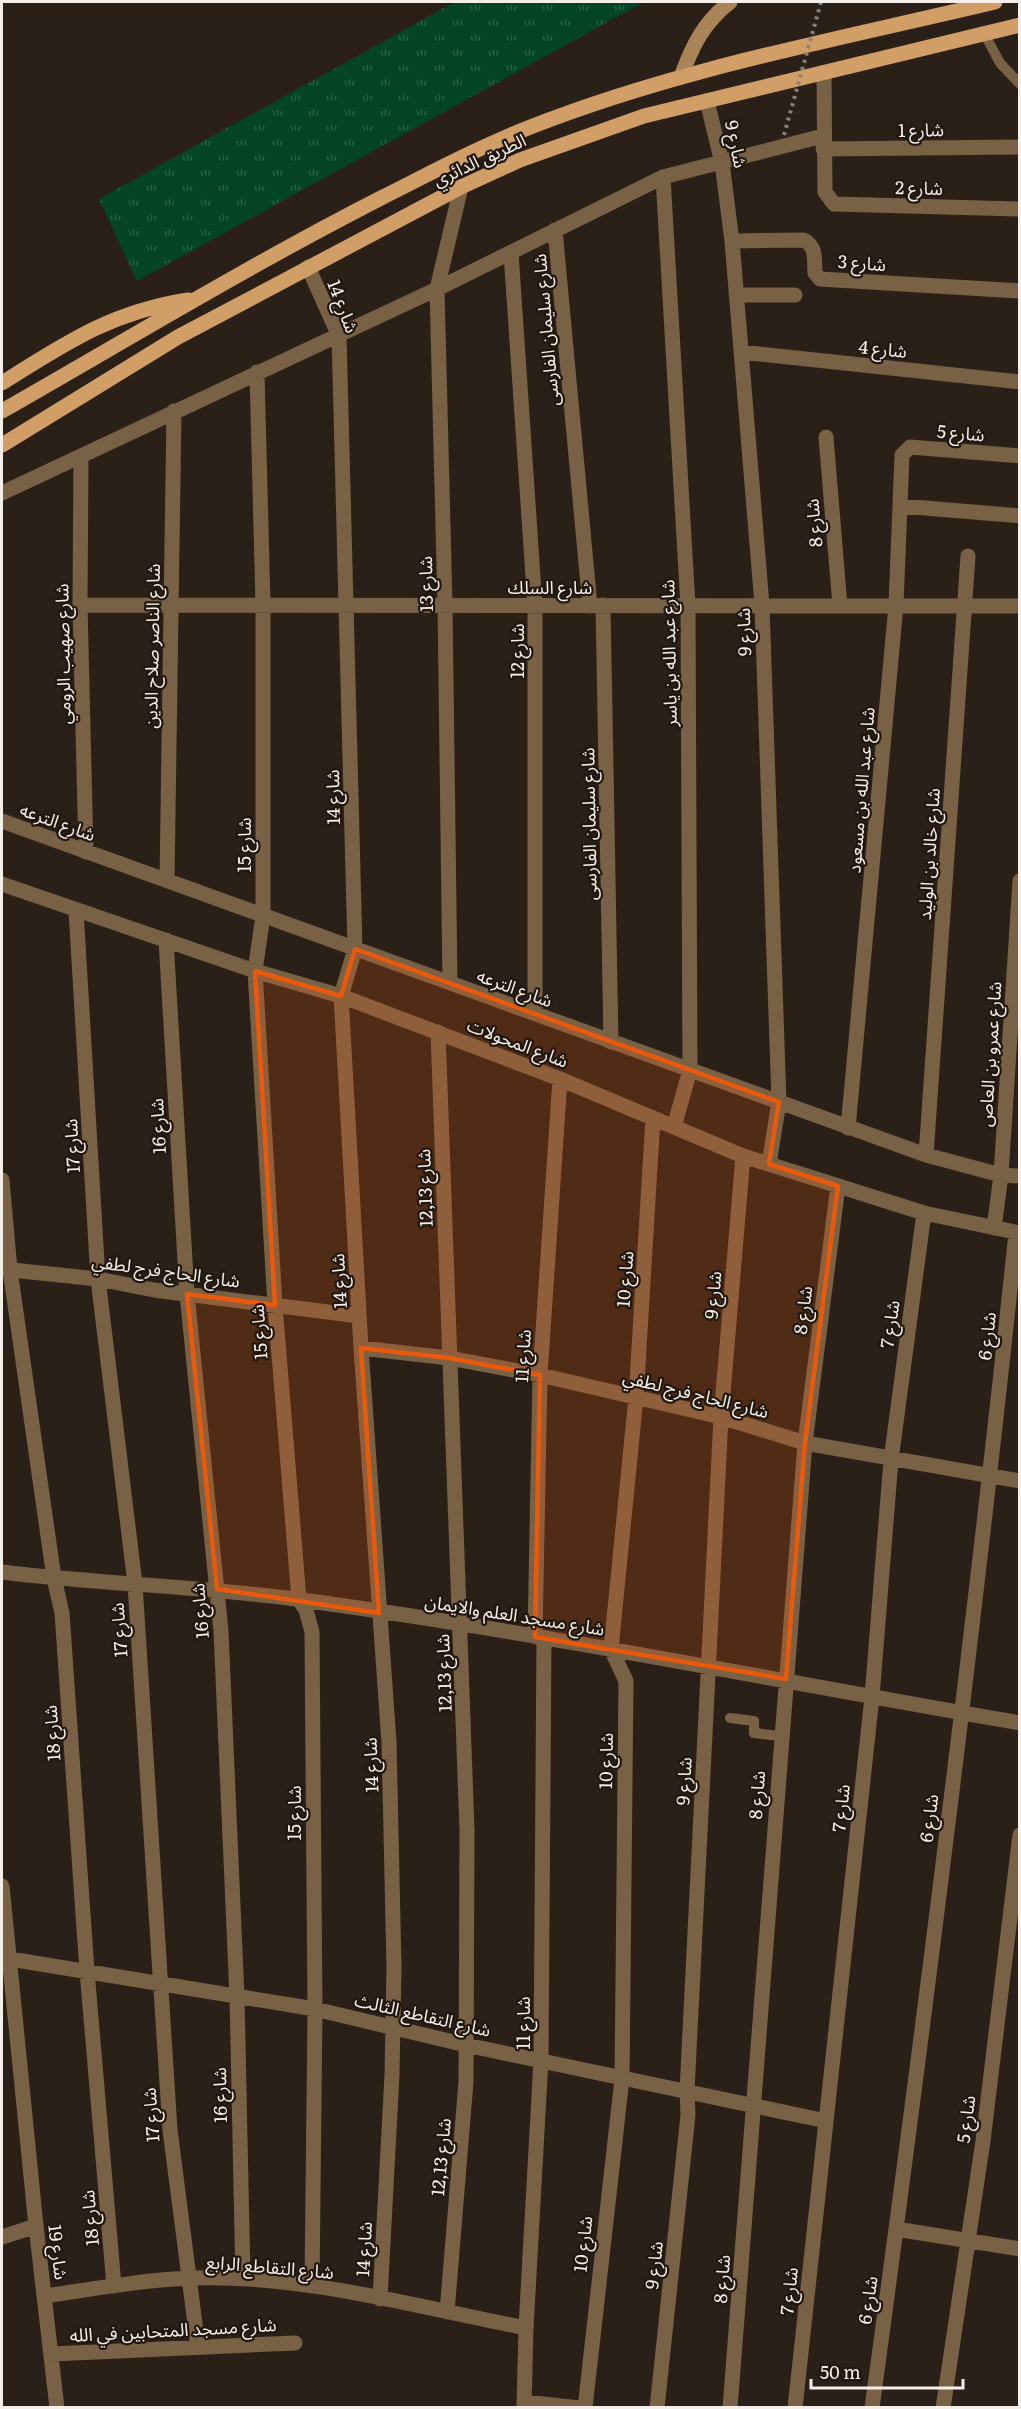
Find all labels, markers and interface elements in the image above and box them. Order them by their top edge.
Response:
street label: شارع 1 [898,115,944,145]
street label: شارع 9 [717,118,755,171]
street label: الطريق الدائري [428,126,531,194]
street label: شارع 2 [895,173,943,203]
street label: شارع 3 [837,247,887,279]
street label: شارع سليمان الفارسى [525,252,567,407]
street label: شارع 14 [320,275,366,337]
street label: شارع 4 [857,332,909,366]
street label: شارع 5 [936,416,986,450]
street label: شارع 8 [797,497,831,548]
street label: شارع 13 [411,556,441,612]
street label: شارع الناصر صلاح الدين [136,563,168,729]
street label: شارع السلك [508,573,592,602]
street label: شارع عبد الله بن ياسر [653,579,685,728]
street label: شارع صهيب الرومي [47,583,79,725]
street label: شارع 9 [729,607,759,657]
street label: شارع 12 [503,623,532,679]
street label: شارع عبد الله بن مسعود [839,706,883,874]
street label: شارع سليمان الفارسى [573,747,605,901]
street label: شارع 14 [318,769,348,825]
street label: شارع خالد بن الوليد [910,787,948,921]
street label: شارع الترعه [16,795,100,849]
street label: شارع 15 [230,817,259,873]
street label: شارع الترعه [473,961,557,1015]
street label: شارع عمرو بن العاص [970,980,1010,1128]
street label: شارع المحولات [463,1010,572,1076]
street label: شارع 16 [142,1097,174,1155]
street label: شارع 17 [56,1118,88,1174]
street label: شارع 12,13 [409,1148,441,1228]
street label: شارع الحاج فرج لطفي [90,1246,242,1296]
street label: شارع 10 [609,1250,641,1308]
street label: شارع 14 [323,1253,355,1309]
street label: شارع 9 [696,1270,730,1320]
street label: شارع 8 [786,1284,820,1336]
street label: شارع 7 [872,1298,908,1350]
street label: شارع 15 [243,1303,275,1360]
street label: شارع 6 [970,1311,1004,1362]
street label: شارع 11 [507,1329,539,1383]
street label: شارع الحاج فرج لطفي [620,1362,772,1426]
street label: شارع 16 [183,1582,217,1640]
street label: شارع مسجد العلم والايمان [423,1586,607,1644]
street label: شارع 17 [103,1602,135,1658]
street label: شارع 12,13 [428,1633,460,1713]
street label: شارع 18 [36,1704,68,1762]
street label: شارع 10 [591,1733,621,1789]
street label: شارع 14 [356,1737,386,1793]
street label: شارع 9 [668,1756,700,1806]
street label: شارع 8 [741,1770,773,1820]
street label: شارع 7 [824,1783,858,1833]
street label: شارع 15 [280,1785,309,1841]
street label: شارع 6 [912,1792,946,1844]
street label: شارع التقاطع الثالث [352,1985,494,2045]
street label: شارع 11 [509,1996,538,2050]
street label: شارع 16 [205,2067,235,2123]
street label: شارع 17 [135,2087,167,2143]
street label: شارع 5 [949,2094,983,2145]
street label: شارع 12,13 [423,2117,459,2197]
street label: شارع 18 [73,2189,107,2247]
street label: شارع 10 [566,2215,600,2274]
street label: شارع 14 [348,2221,380,2277]
street label: شارع 19 [40,2223,76,2281]
street label: شارع 9 [637,2240,671,2291]
street label: شارع التقاطع الرابع [205,2247,335,2287]
street label: شارع 8 [706,2254,738,2304]
street label: شارع 7 [772,2266,806,2316]
street label: شارع 6 [850,2274,886,2326]
street label: شارع مسجد المتحابين في الله [69,2310,277,2350]
scale bar [811,2352,962,2390]
text: 50 m [820,2358,861,2385]

